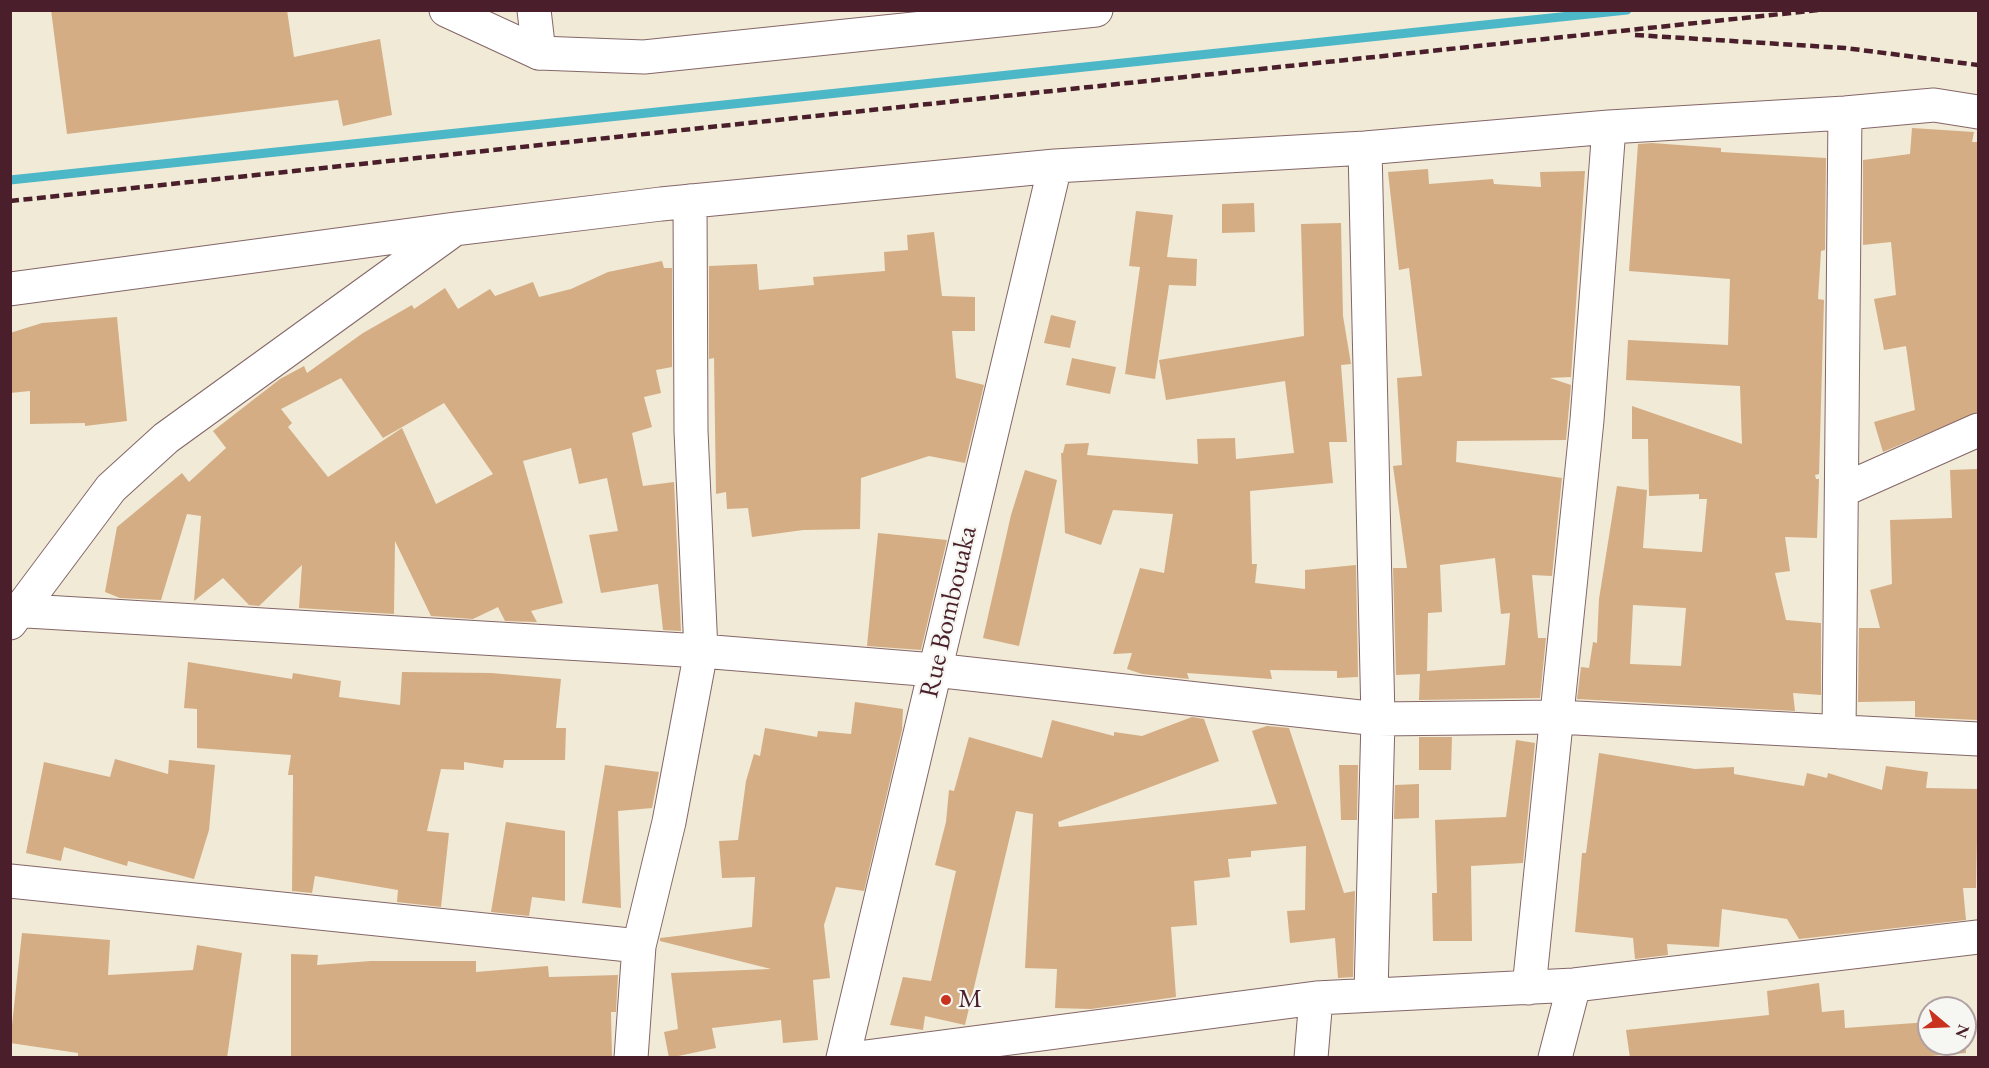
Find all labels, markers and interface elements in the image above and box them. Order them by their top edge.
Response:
street label: Rue Bombouaka [913,523,985,701]
place label: M [958,984,982,1016]
marker: M [939,993,953,1007]
north arrow [1917,996,1977,1056]
text: N [1951,1022,1975,1041]

